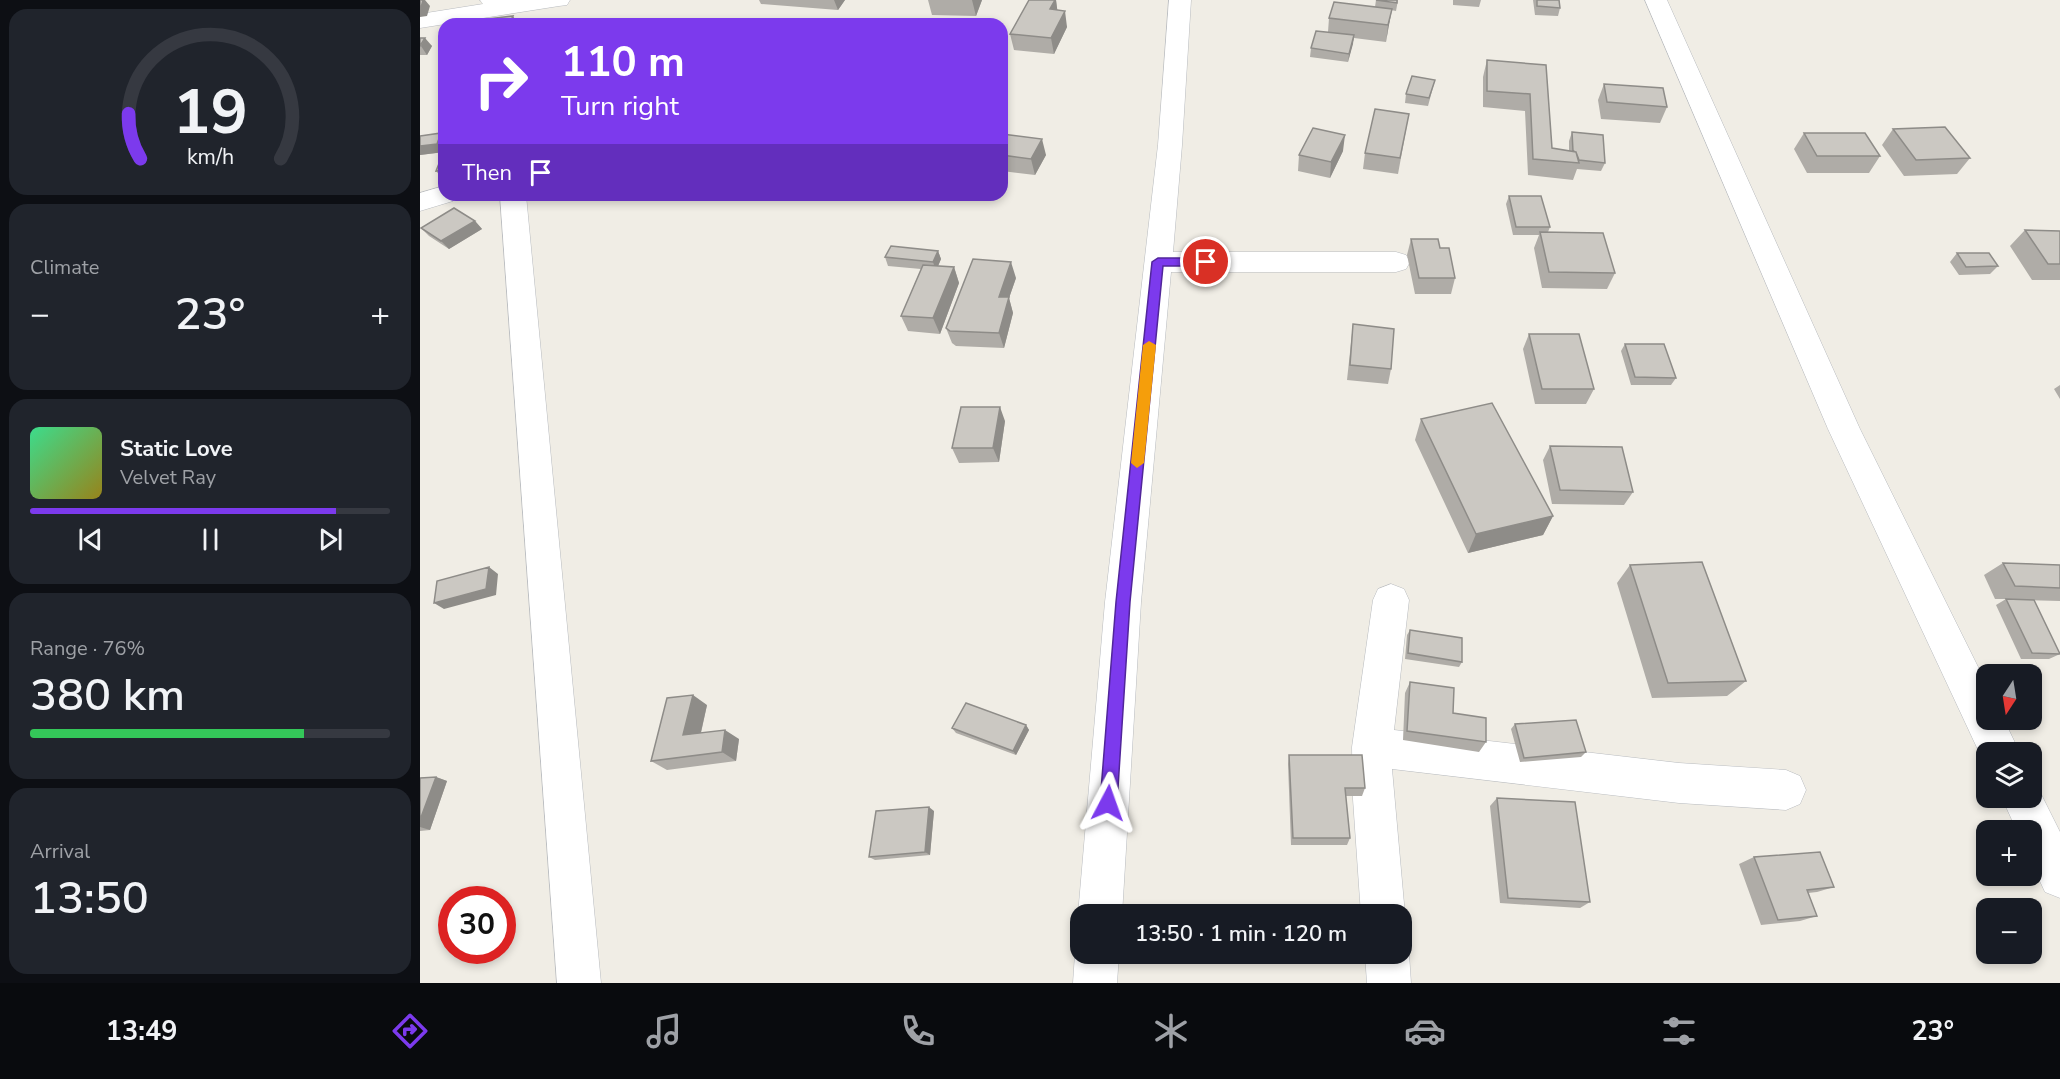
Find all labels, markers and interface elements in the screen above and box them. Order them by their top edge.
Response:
text: 110 m [561,34,685,91]
icon: right [462,42,540,120]
text: 19 [173,70,247,155]
text: Turn right [561,88,679,125]
text: km/h [186,142,234,172]
icon: arrive [524,156,557,189]
text: Then [462,158,512,188]
pin [1180,236,1231,287]
icon: arrive [1189,245,1222,278]
text: Climate [30,254,99,281]
text: 23° [175,284,245,345]
text: − [30,292,50,337]
text: + [370,292,390,337]
text: Static Love [120,434,233,464]
text: Velvet Ray [120,464,216,491]
icon: previous [74,523,107,556]
icon: pause [194,523,227,556]
icon: next [314,523,347,556]
text: Range · 76% [30,635,145,662]
north arrow [1976,664,2042,730]
map controls [1976,664,2042,964]
text: 380 km [30,665,185,726]
button: layers [1976,742,2042,808]
position arrow [1076,771,1140,835]
button: + [1976,820,2042,886]
text: Arrival [30,838,90,865]
text: 13:50 [30,868,149,929]
speed limit sign: 30 [438,886,516,964]
button: − [1976,898,2042,964]
text: 13:50 · 1 min · 120 m [1135,919,1347,949]
icon: directions [389,1010,431,1052]
icon: music [643,1010,685,1052]
icon: phone [897,1010,939,1052]
icon: climate [1150,1010,1192,1052]
icon: car [1404,1010,1446,1052]
icon: filters [1658,1010,1700,1052]
text: 13:49 [106,1013,177,1050]
text: 23° [1911,1013,1954,1050]

